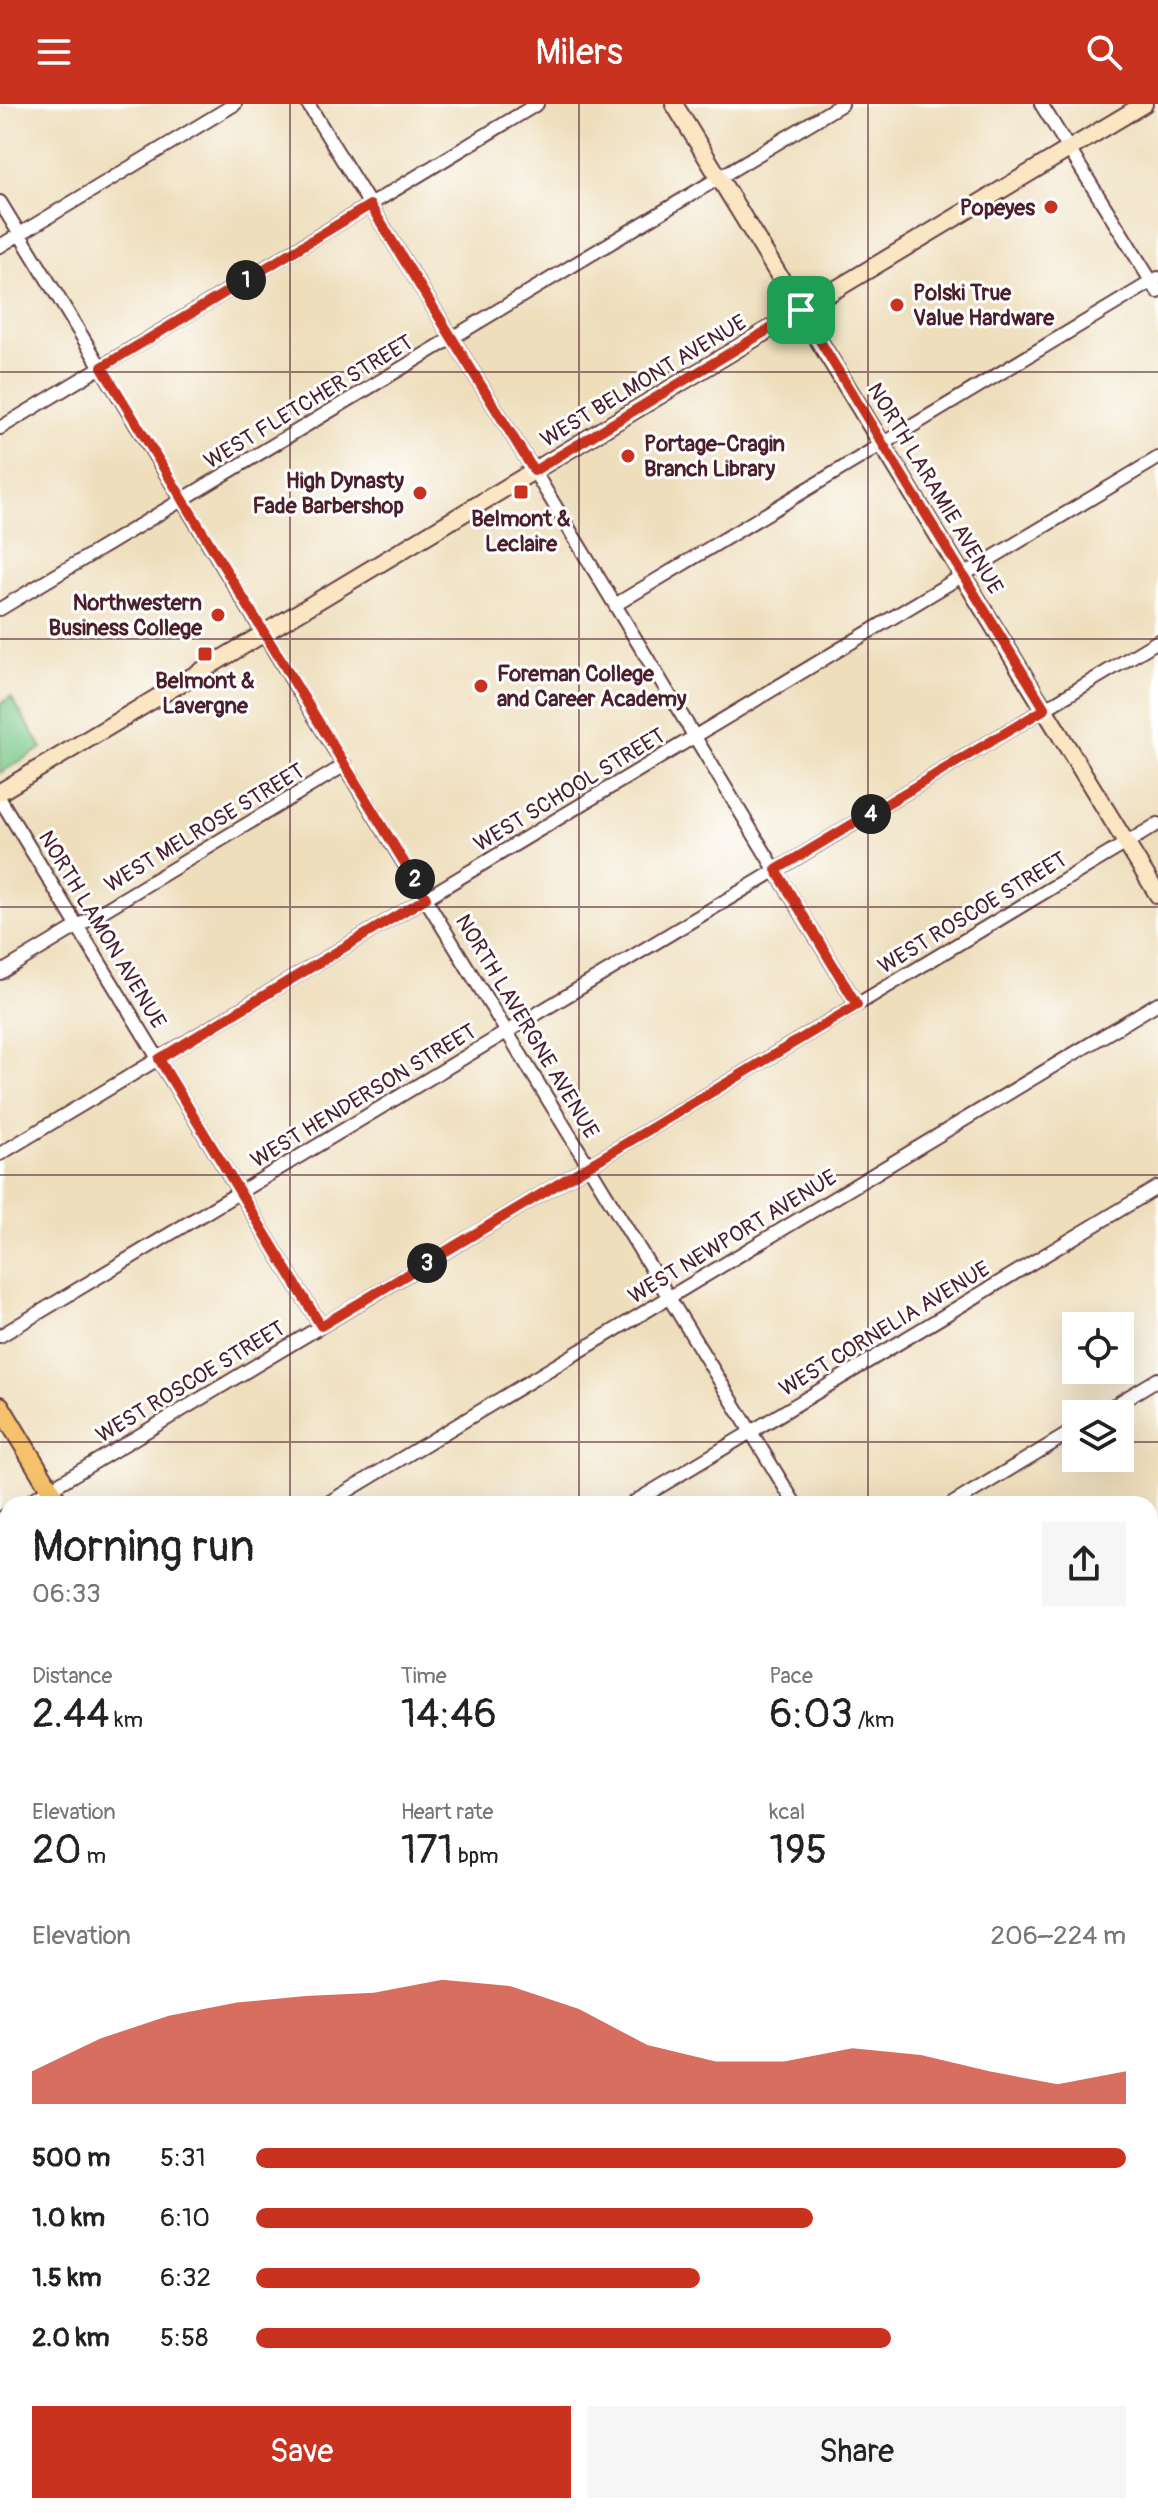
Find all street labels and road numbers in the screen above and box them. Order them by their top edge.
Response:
street label: WEST BELMONT AVENUE [535,308,752,453]
street label: WEST FLETCHER STREET [199,328,418,475]
street label: NORTH LARAMIE AVENUE [861,378,1009,599]
street label: WEST SCHOOL STREET [469,722,670,858]
street label: WEST MELROSE STREET [99,757,310,899]
street label: NORTH LAMON AVENUE [32,825,172,1034]
street label: WEST ROSCOE STREET [873,845,1072,980]
street label: NORTH LAVERGNE AVENUE [449,909,605,1144]
street label: WEST HENDERSON STREET [246,1017,481,1174]
street label: WEST NEWPORT AVENUE [623,1163,842,1310]
street label: WEST CORNELIA AVENUE [774,1255,995,1403]
street label: WEST ROSCOE STREET [91,1314,290,1449]

